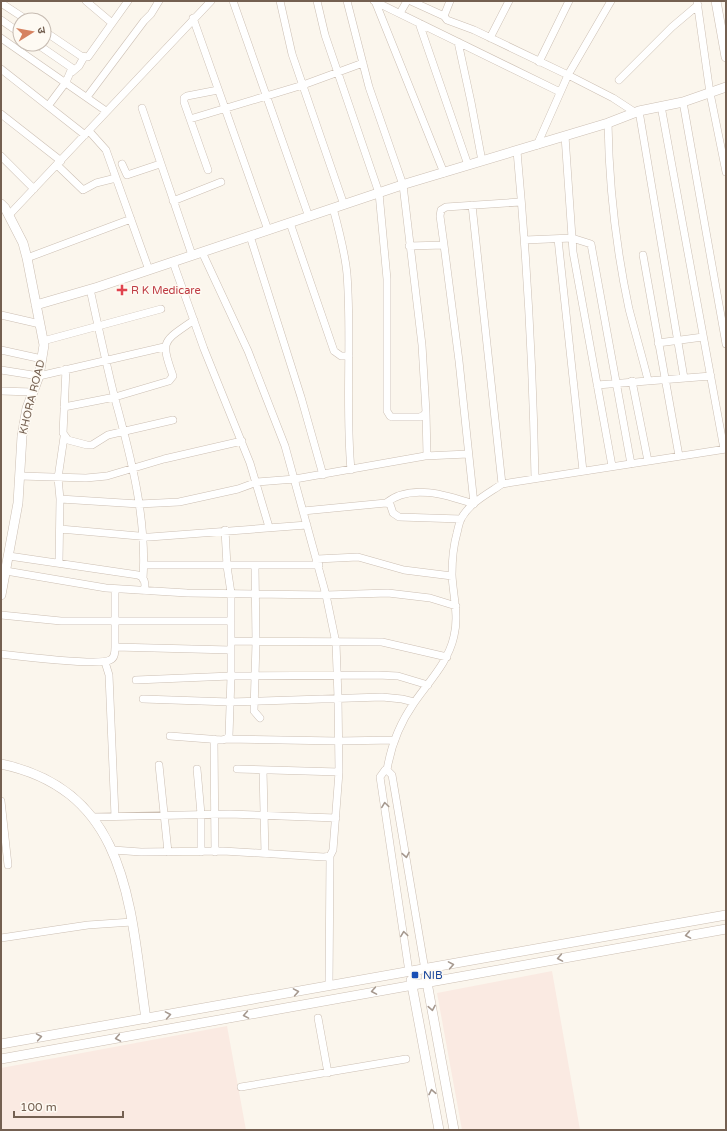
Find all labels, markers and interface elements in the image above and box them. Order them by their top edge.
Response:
north arrow [12,12,52,52]
text: उ [34,26,48,35]
marker: R K Medicare [116,284,128,296]
place label: R K Medicare [131,284,201,297]
street label: KHORA ROAD [16,358,48,436]
one-way arrow [381,802,390,808]
one-way arrow [401,851,410,858]
one-way arrow [400,931,409,937]
one-way arrow [684,931,691,939]
one-way arrow [556,953,563,962]
one-way arrow [448,962,454,970]
place label: NIB [423,969,443,982]
marker: NIB [410,970,420,980]
one-way arrow [370,987,377,995]
one-way arrow [292,989,299,997]
one-way arrow [427,1005,435,1011]
one-way arrow [243,1010,249,1018]
one-way arrow [164,1011,171,1020]
one-way arrow [36,1033,43,1042]
one-way arrow [115,1033,121,1042]
one-way arrow [428,1089,437,1095]
scale bar [14,1093,123,1119]
text: 100 m [20,1100,57,1114]

